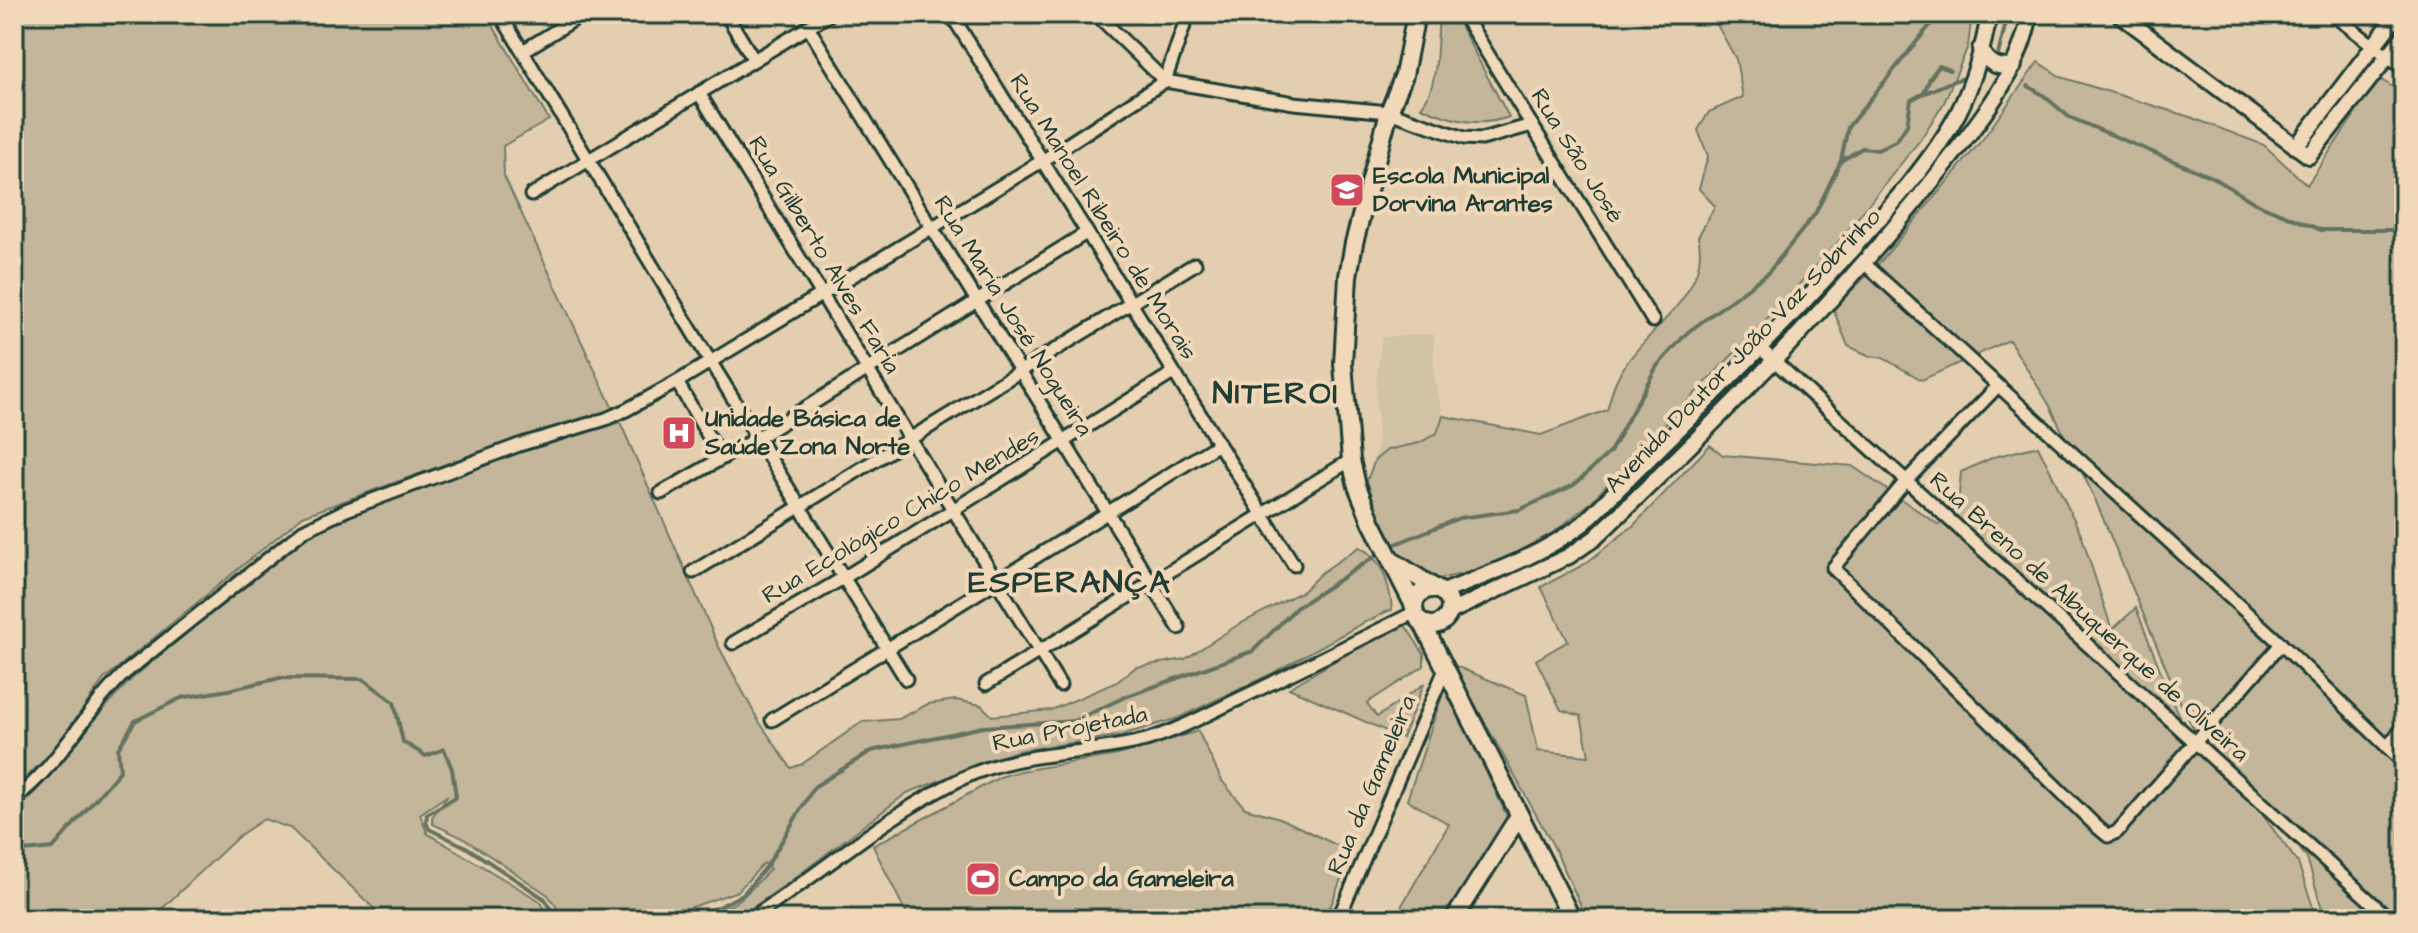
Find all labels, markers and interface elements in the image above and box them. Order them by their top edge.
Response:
street label: Rua Manoel Ribeiro de Morais [1001,67,1205,367]
street label: Rua São José [1522,82,1632,230]
street label: Rua Gilberto Alves Faria [739,130,909,380]
place label: Escola Municipal Dorvina Arantes [1373,159,1553,221]
school or university icon: Escola Municipal Dorvina Arantes [1328,171,1366,209]
street label: Rua Maria José Nogueira [924,189,1101,443]
street label: Avenida Doutor João Vaz Sobrinho [1597,200,1889,501]
district label: NITEROI [1213,371,1339,416]
place label: Unidade Básica de Saúde Zona Norte [704,402,910,464]
hospital icon: Unidade Básica de Saúde Zona Norte [660,414,698,452]
street label: Rua Ecológico Chico Mendes [756,419,1047,613]
street label: Rua Breno de Albuquerque de Oliveira [1922,464,2256,770]
district label: ESPERANÇA [968,560,1172,605]
street label: Rua da Gameleira [1319,690,1425,880]
street label: Rua Projetada [990,697,1150,761]
sports icon: Campo da Gameleira [964,860,1002,898]
place label: Campo da Gameleira [1009,862,1235,896]

